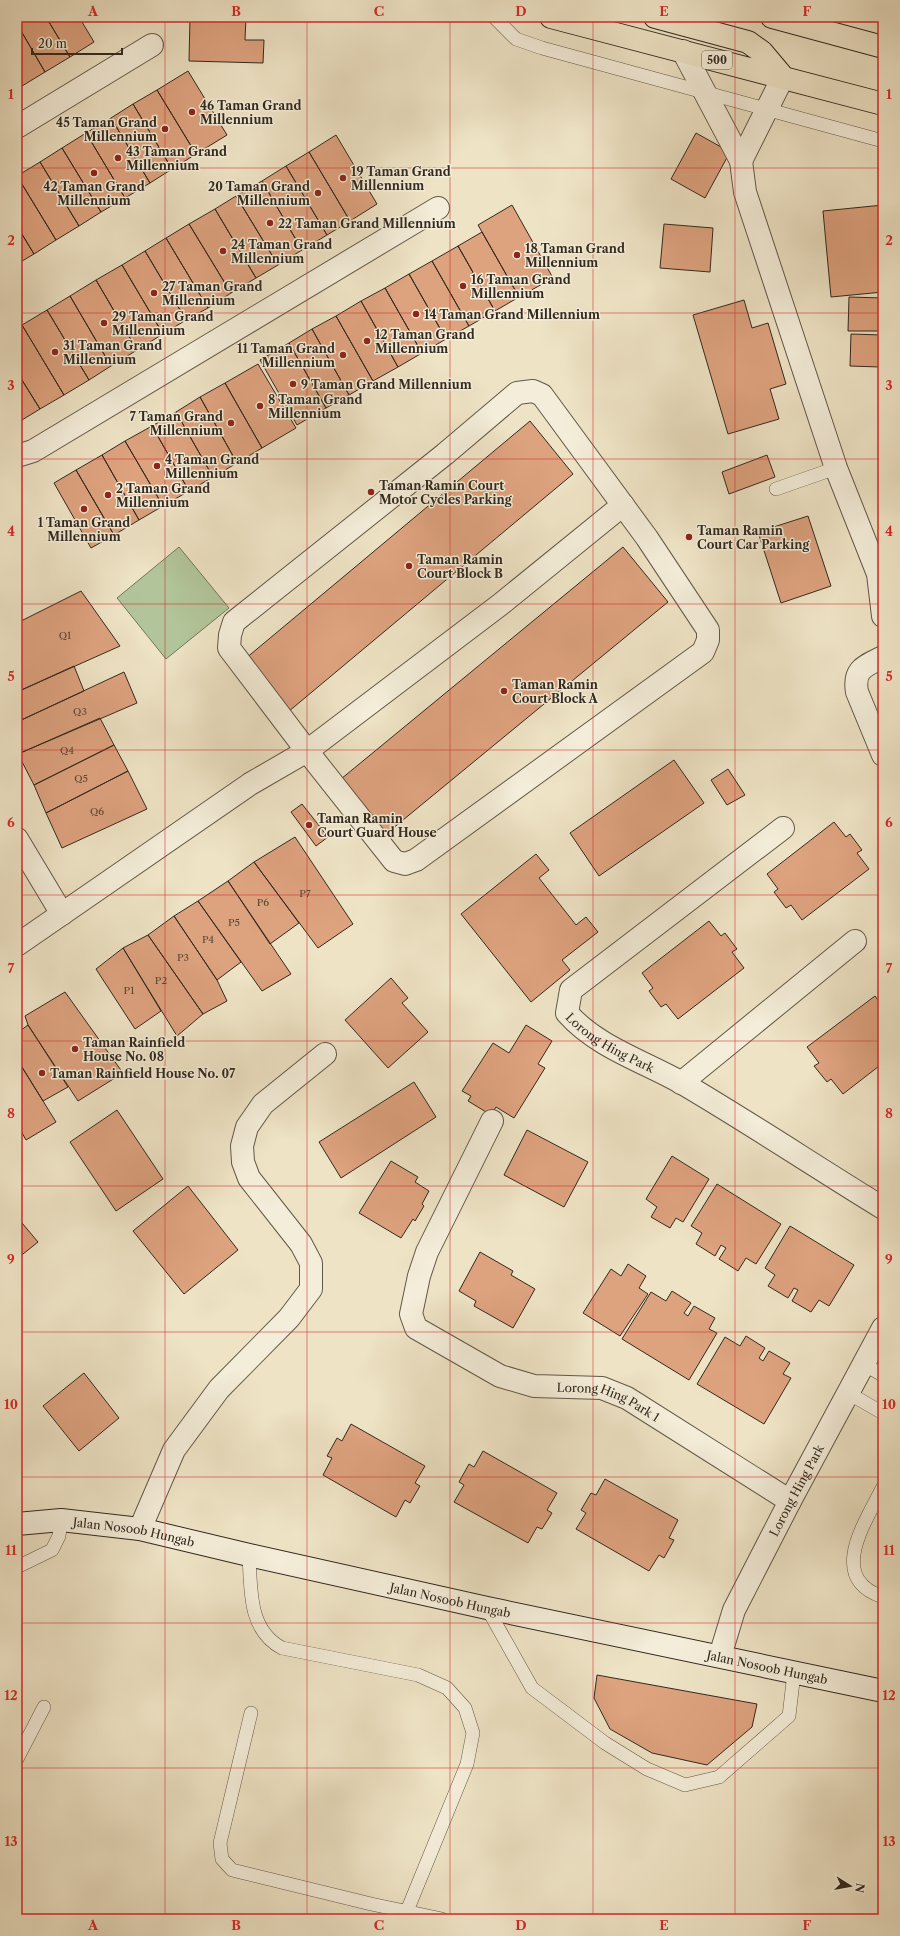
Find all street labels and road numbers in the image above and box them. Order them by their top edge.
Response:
road number: 500 [702,51,732,69]
street label: Lorong Hing Park [563,1009,658,1076]
street label: Lorong Hing Park 1 [557,1379,663,1424]
street label: Lorong Hing Park [766,1441,827,1539]
street label: Jalan Nosoob Hungab [70,1514,196,1549]
street label: Jalan Nosoob Hungab [387,1579,512,1620]
street label: Jalan Nosoob Hungab [703,1646,829,1687]

